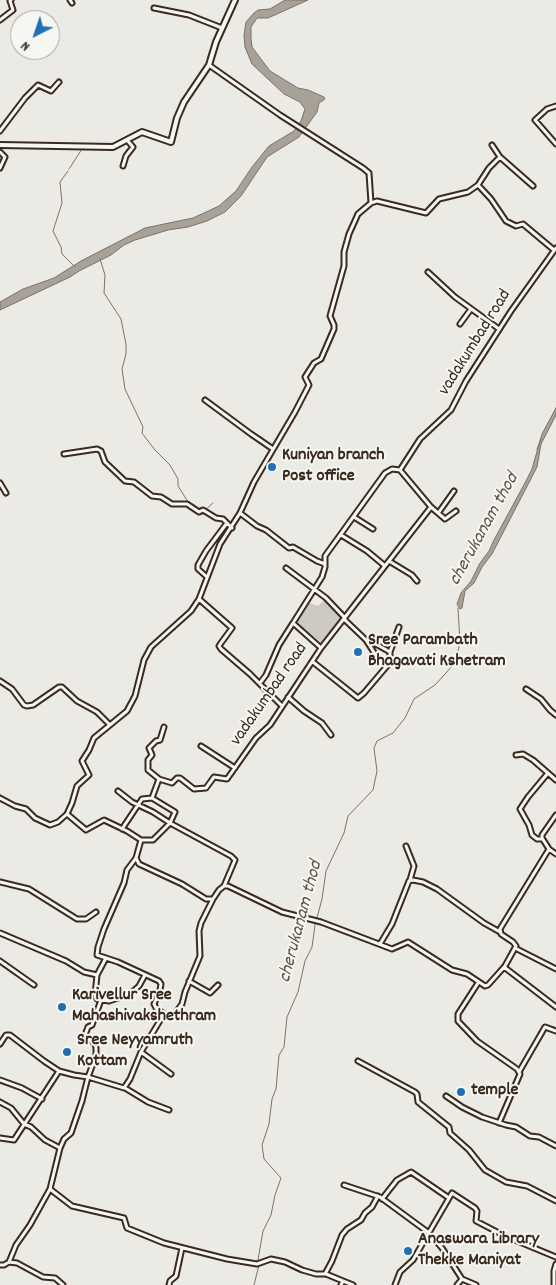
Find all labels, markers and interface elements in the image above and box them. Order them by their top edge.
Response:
north arrow [10,10,60,60]
text: N [17,36,35,55]
street label: vadakumbad road [435,286,517,400]
place label: Kuniyan branch Post office [282,446,385,488]
marker: Kuniyan branch Post office [266,461,278,473]
water label: cherukanam thod [445,470,525,590]
place label: Sree Parambath Bhagavati Kshetram [368,631,506,674]
street label: vadakumbad road [227,639,313,751]
marker: Sree Parambath Bhagavati Kshetram [352,646,364,658]
water label: cherukanam thod [275,859,329,985]
place label: Karivellur Sree Mahashivakshethram [72,986,216,1028]
marker: Karivellur Sree Mahashivakshethram [56,1001,68,1013]
place label: Sree Neyyamruth Kottam [77,1031,193,1074]
marker: Sree Neyyamruth Kottam [61,1046,73,1058]
place label: temple [471,1081,518,1103]
marker: temple [455,1086,467,1098]
place label: Anaswara Library Thekke Maniyat [418,1230,539,1272]
marker: Anaswara Library Thekke Maniyat [402,1245,414,1257]

